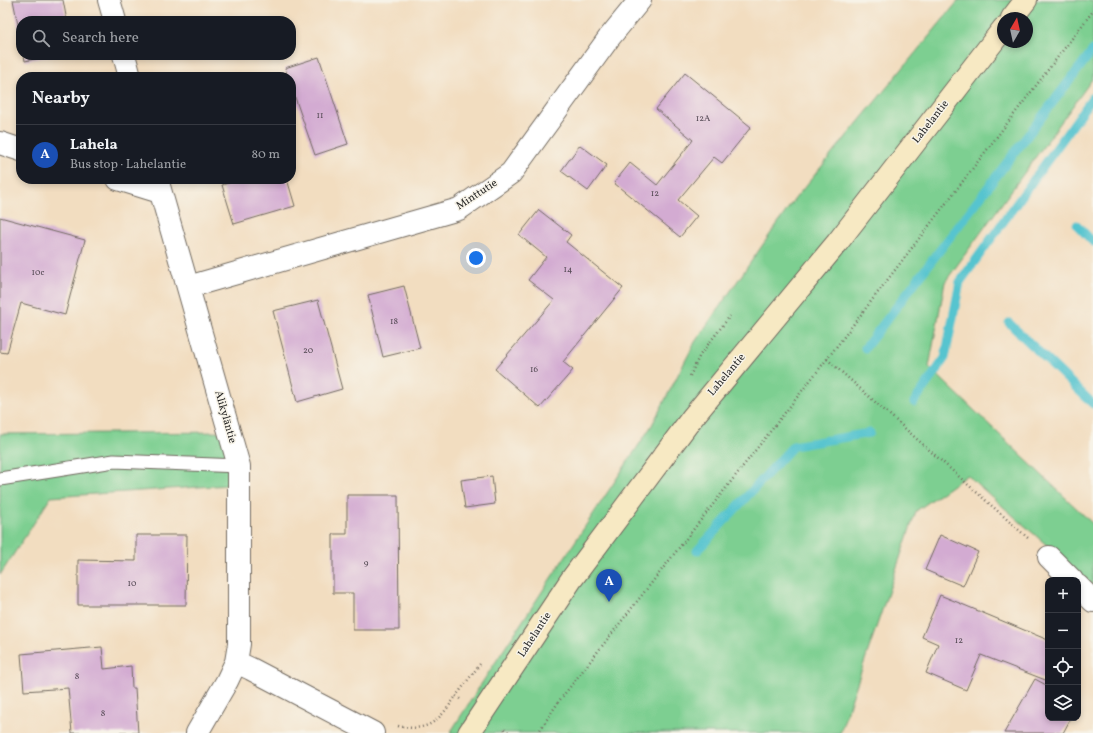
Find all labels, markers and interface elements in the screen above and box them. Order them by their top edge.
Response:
north arrow [997,12,1033,48]
search box [16,16,296,60]
icon: search [30,27,52,49]
text: Search here [62,28,139,49]
text: Nearby [32,87,90,110]
street label: Lahelantie [909,97,953,147]
house number: 11 [317,109,323,122]
house number: 12A [696,112,711,125]
text: Lahela [70,135,118,156]
text: A [40,146,50,164]
text: 80 m [251,146,280,164]
text: Bus stop · Lahelantie [70,156,186,174]
street label: Minttutie [453,176,501,214]
house number: 12 [651,187,659,200]
your location [466,248,486,268]
house number: 14 [564,263,572,276]
house number: 10c [32,266,44,279]
house number: 18 [390,315,398,328]
house number: 20 [303,344,314,357]
street label: Lahelantie [705,351,749,399]
house number: 16 [530,363,538,376]
street label: Alikyläntie [210,389,240,445]
house number: 9 [364,557,369,570]
pin: A [596,569,622,602]
house number: 10 [128,577,137,590]
map controls [1045,577,1081,721]
button: + [1045,577,1081,613]
street label: Lahelantie [515,609,555,661]
button: − [1045,613,1081,649]
house number: 12 [955,634,963,647]
button: locate [1045,649,1081,685]
house number: 8 [75,670,80,683]
button: layers [1045,685,1081,721]
house number: 8 [101,707,106,720]

